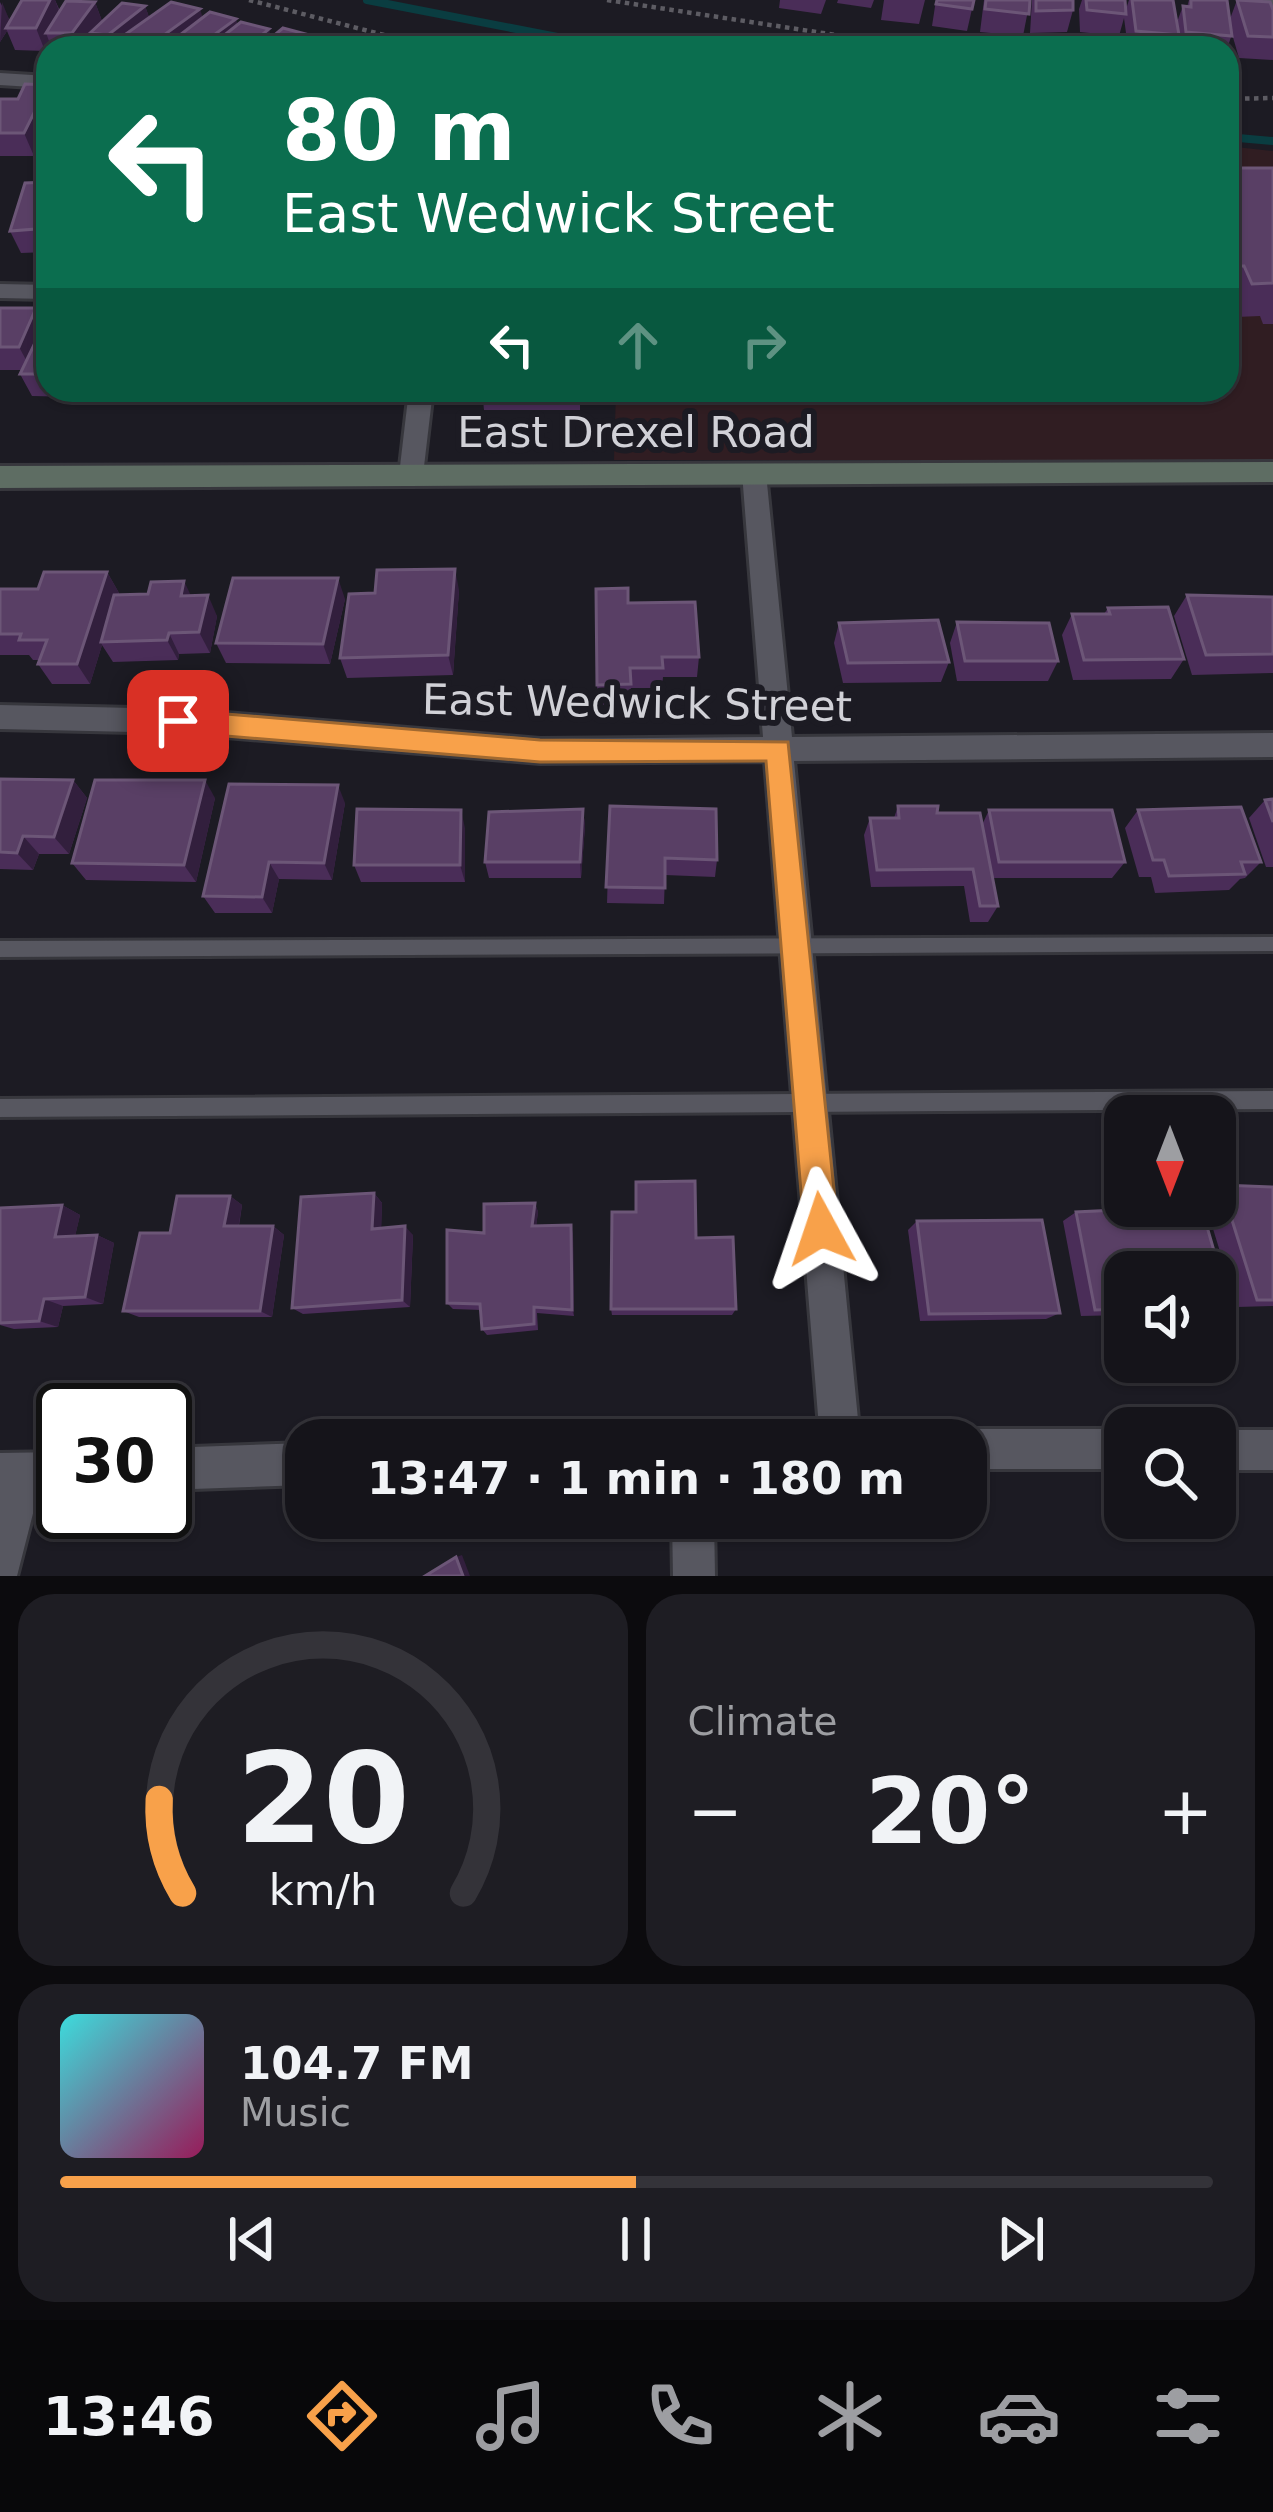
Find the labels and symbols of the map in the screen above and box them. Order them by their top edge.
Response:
street label: East Drexel Road [457,408,815,457]
pin [127,670,229,772]
street label: East Wedwick Street [422,675,852,731]
north arrow [1104,1095,1236,1227]
position arrow [758,1166,884,1292]
speed limit sign: 30 [36,1383,192,1539]

